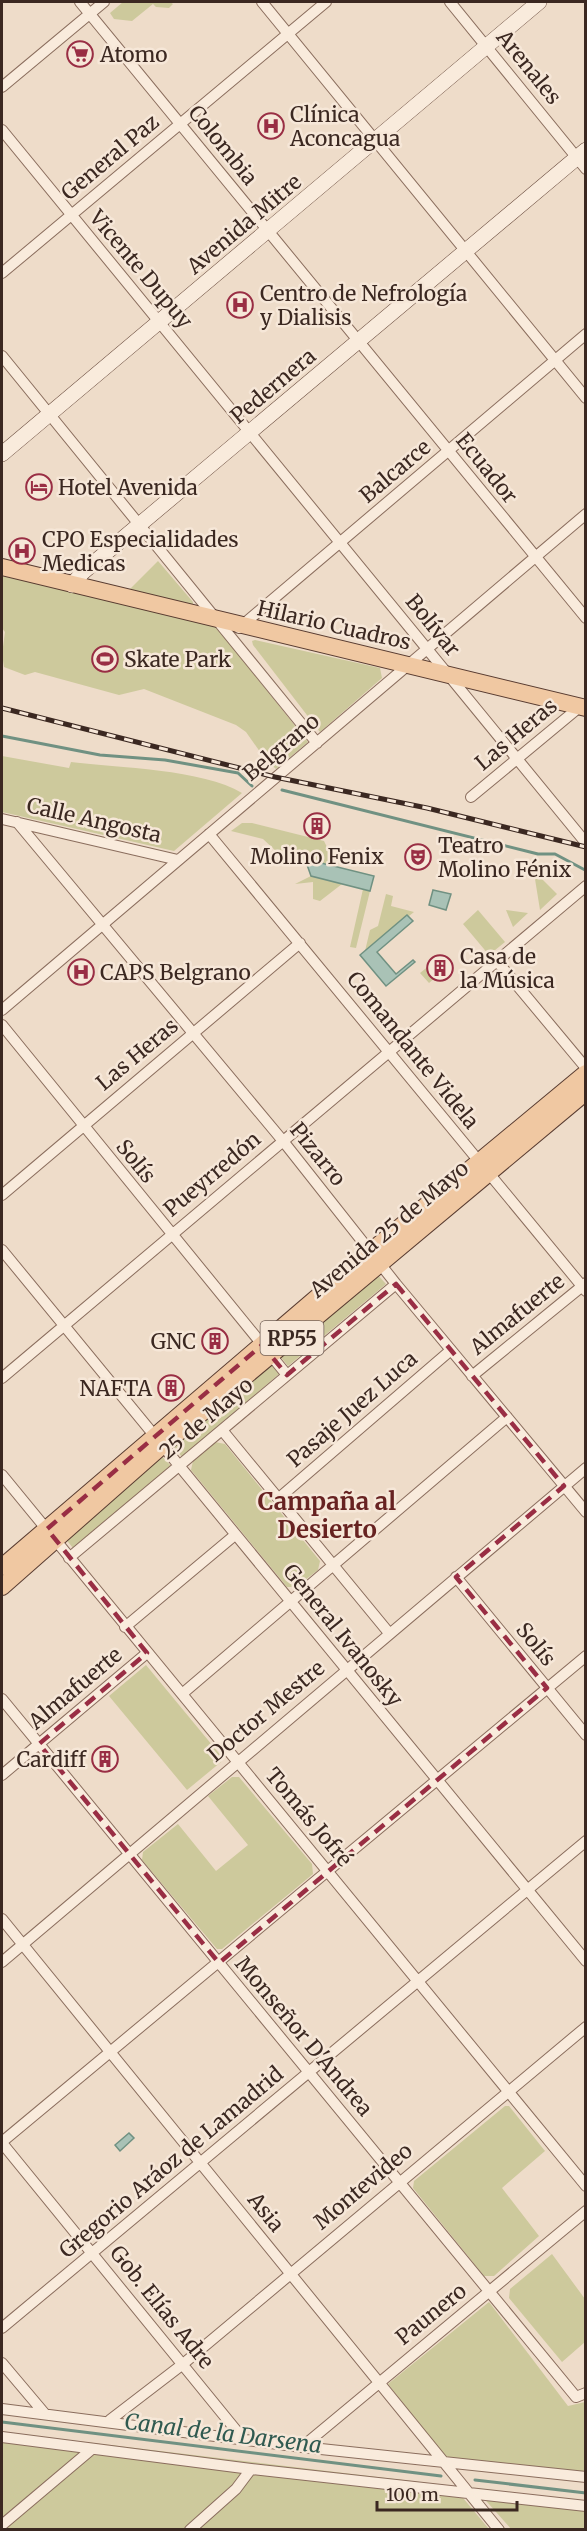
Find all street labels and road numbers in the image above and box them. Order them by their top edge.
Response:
street label: Arenales [490,24,567,110]
street label: Colombia [182,99,264,191]
street label: General Paz [56,108,164,206]
street label: Avenida Mitre [180,168,307,280]
street label: Vicente Dupuy [83,204,199,334]
street label: Pedernera [225,343,321,429]
street label: Ecuador [450,427,524,509]
street label: Balcarce [354,433,436,509]
street label: Bolívar [400,588,466,662]
street label: Hilario Cuadros [255,594,413,656]
street label: Las Heras [470,692,562,776]
street label: Belgrano [237,707,325,787]
street label: Calle Angosta [24,791,164,849]
street label: Comandante Videla [341,966,485,1134]
street label: Las Heras [91,1012,183,1096]
street label: Pizarro [284,1117,352,1191]
street label: Pueyrredón [158,1126,266,1222]
street label: Solís [110,1134,162,1188]
street label: Avenida 25 de Mayo [303,1155,474,1304]
street label: Almafuerte [463,1268,570,1361]
road number: RP55 [260,1321,324,1355]
street label: Pasaje Juez Luca [281,1345,423,1473]
street label: 25 de Mayo [154,1371,258,1465]
street label: General Ivanosky [277,1558,409,1712]
street label: Solís [510,1617,562,1671]
street label: Almafuerte [22,1641,127,1736]
street label: Doctor Mestre [202,1654,330,1768]
street label: Tomás Jofré [260,1762,358,1872]
street label: Monseñor D'Andrea [229,1951,379,2121]
street label: Gregorio Aráoz de Lamadrid [53,2060,289,2264]
street label: Montevideo [308,2137,418,2235]
street label: Asia [241,2186,290,2237]
street label: Gob. Elías Adre [104,2240,220,2374]
street label: Paunero [390,2277,472,2351]

